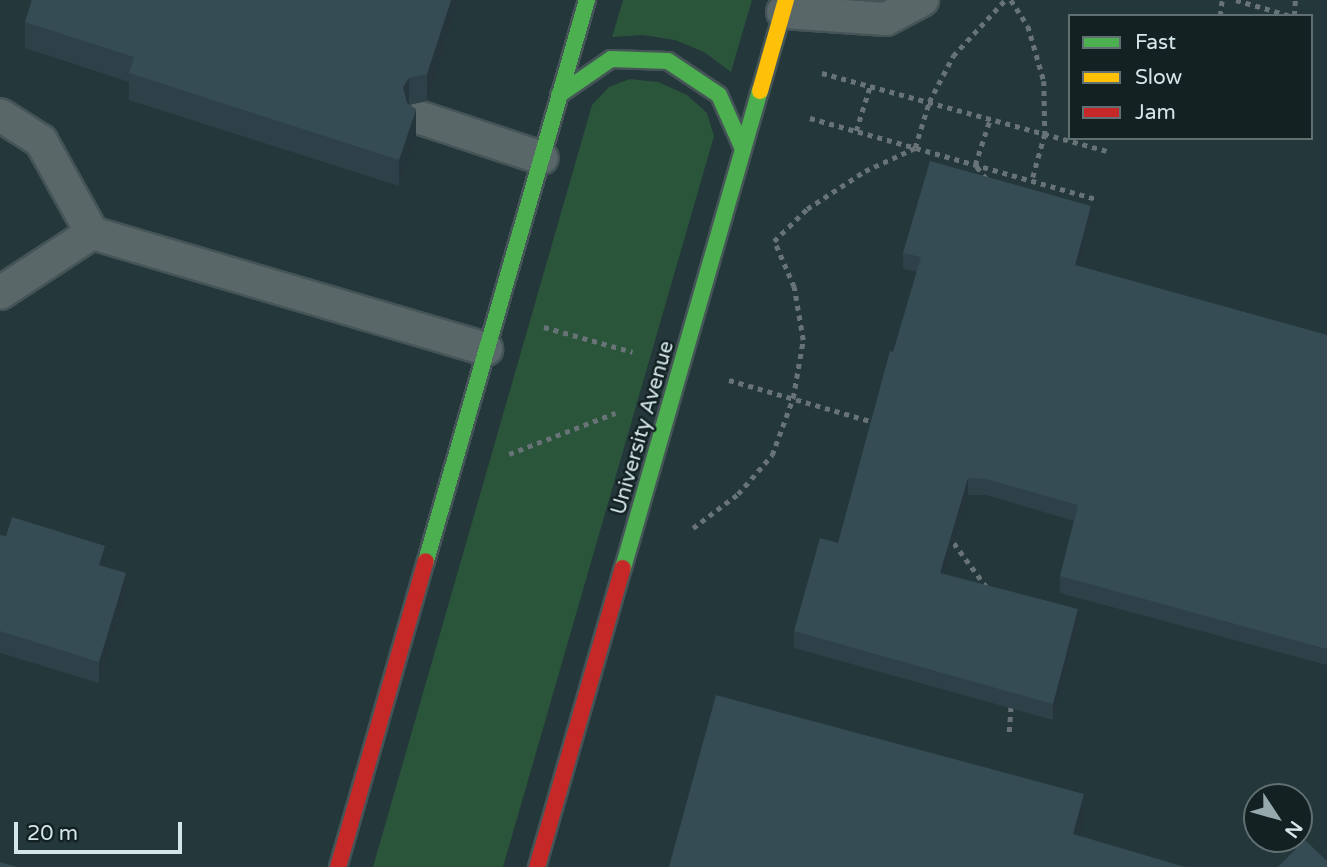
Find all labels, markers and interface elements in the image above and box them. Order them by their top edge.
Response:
legend [1068,14,1313,140]
text: Fast [1135,30,1176,55]
text: Slow [1135,65,1182,90]
text: Jam [1135,100,1176,125]
street label: University Avenue [606,338,680,518]
north arrow [1243,783,1313,853]
scale bar [18,808,186,852]
text: N [1280,817,1307,842]
text: 20 m [27,821,78,846]

